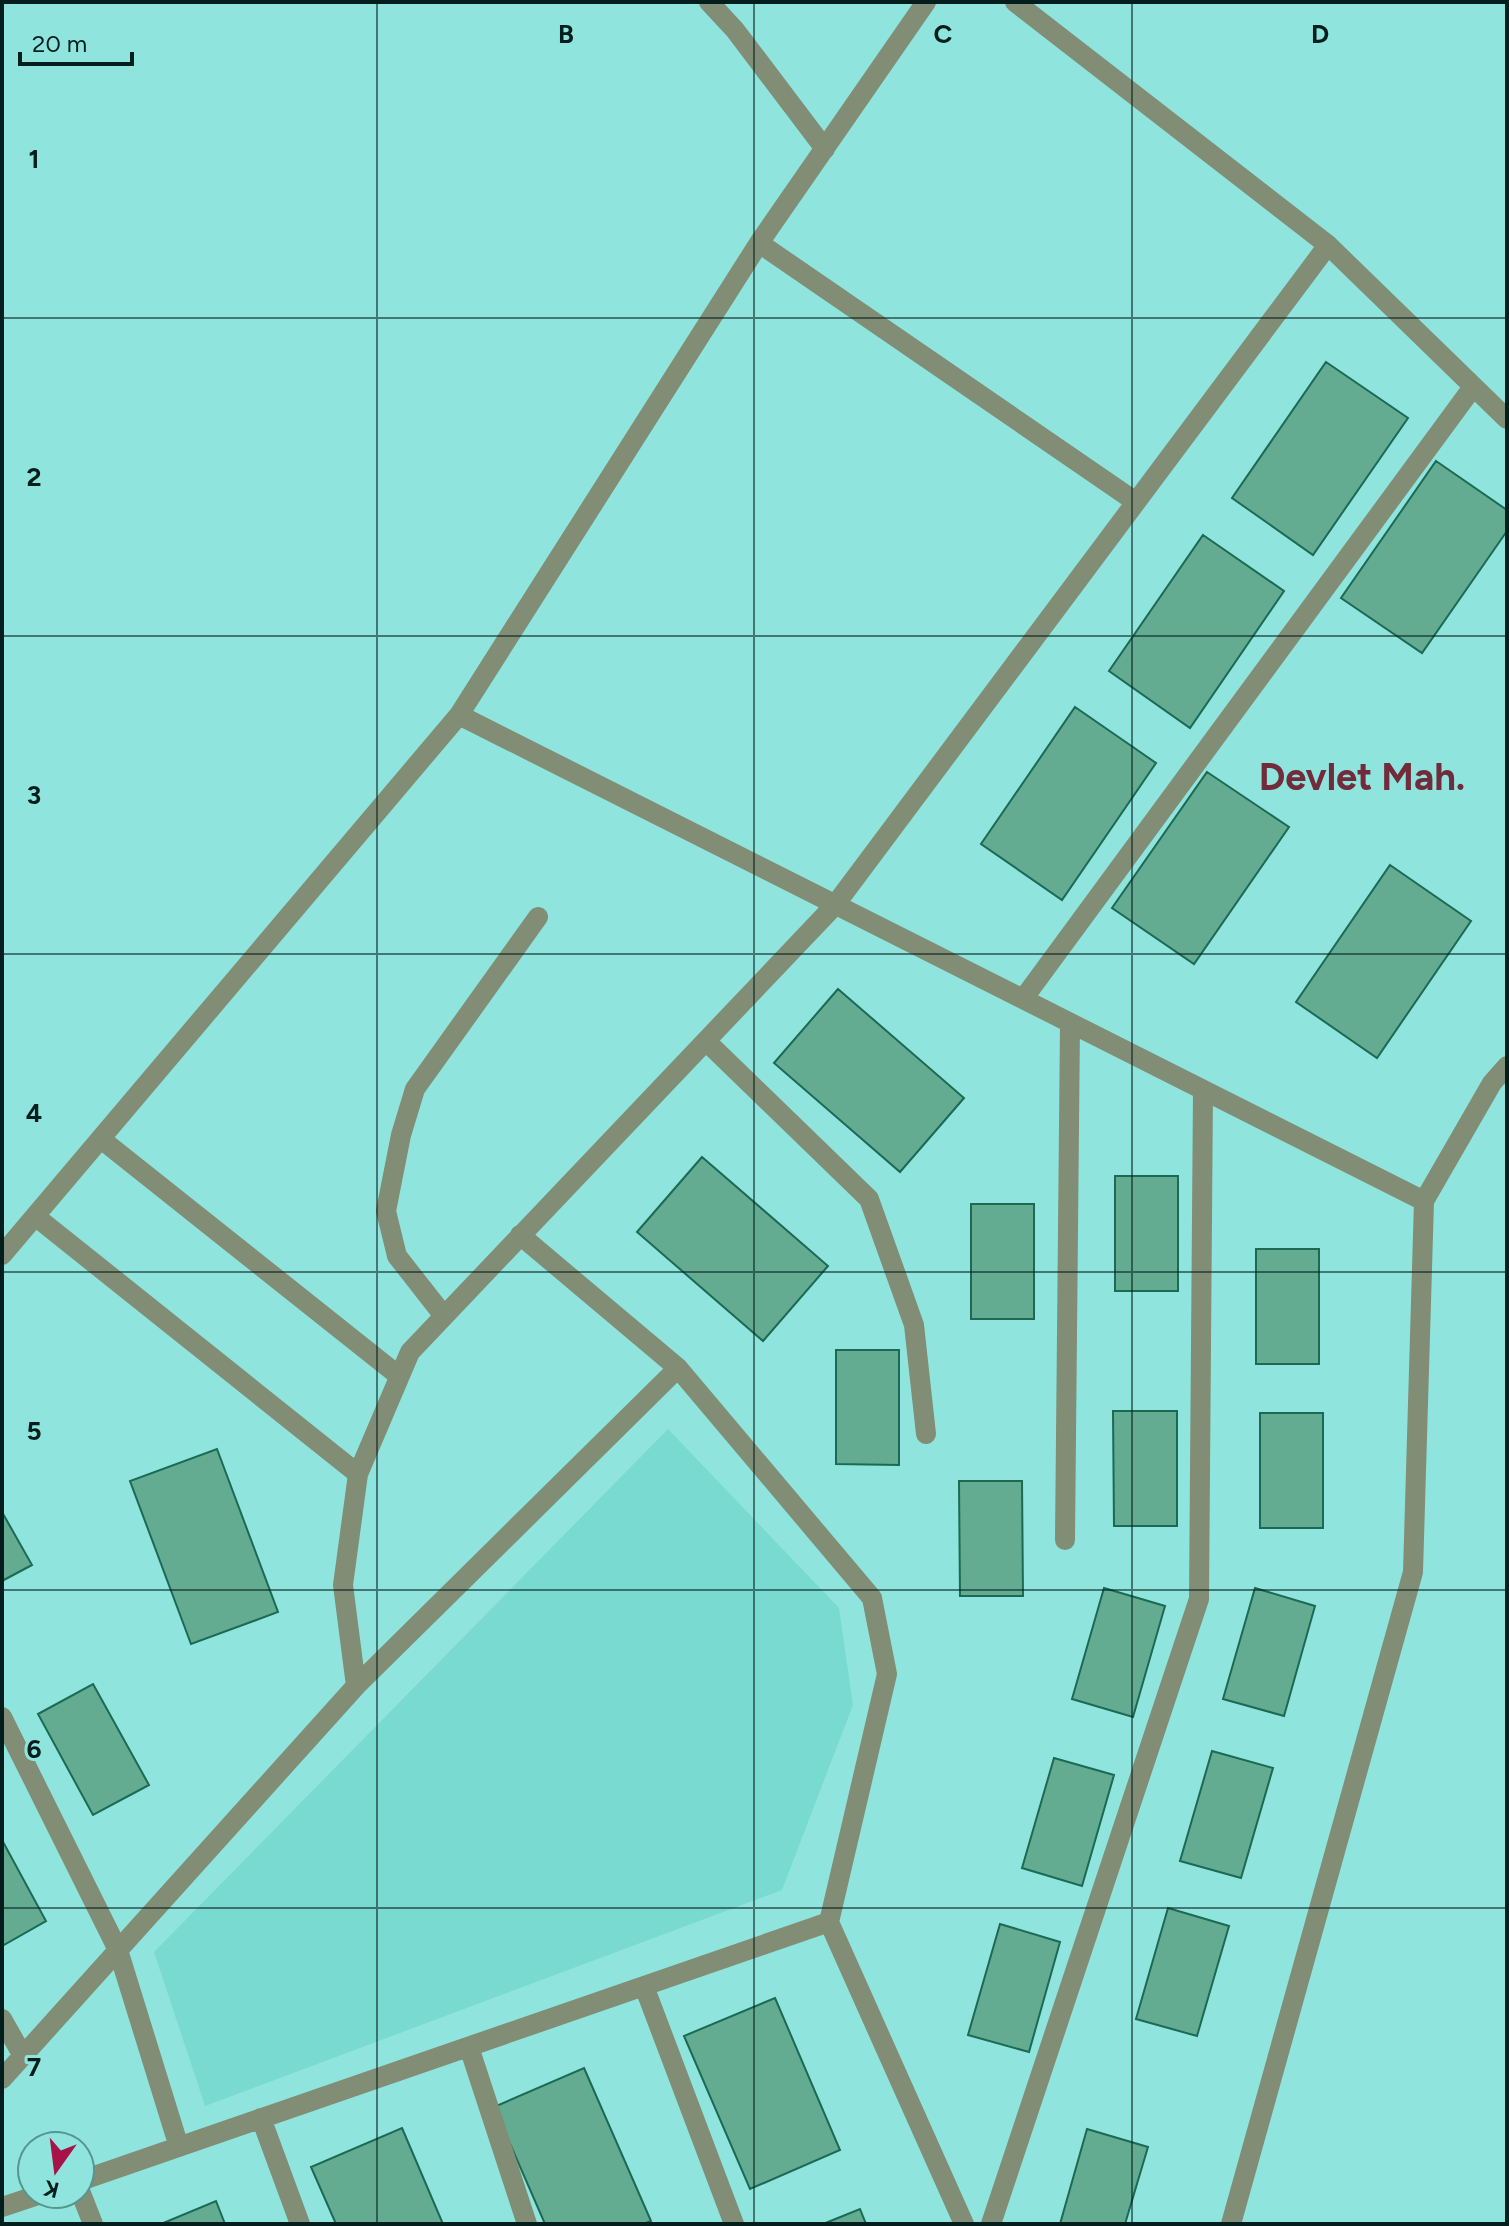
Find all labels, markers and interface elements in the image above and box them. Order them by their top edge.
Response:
scale bar [20,16,132,66]
text: B [558,18,574,50]
text: C [934,18,953,50]
text: D [1311,18,1329,50]
text: 20 m [32,29,87,58]
text: 1 [29,143,39,175]
text: 2 [26,461,42,493]
district label: Devlet Mah. [1259,754,1465,800]
text: 3 [27,779,41,811]
text: 4 [26,1097,42,1129]
text: 5 [26,1415,42,1447]
text: 6 [26,1733,42,1765]
text: 7 [27,2051,41,2083]
north arrow [16,2130,96,2210]
text: K [41,2174,62,2204]

